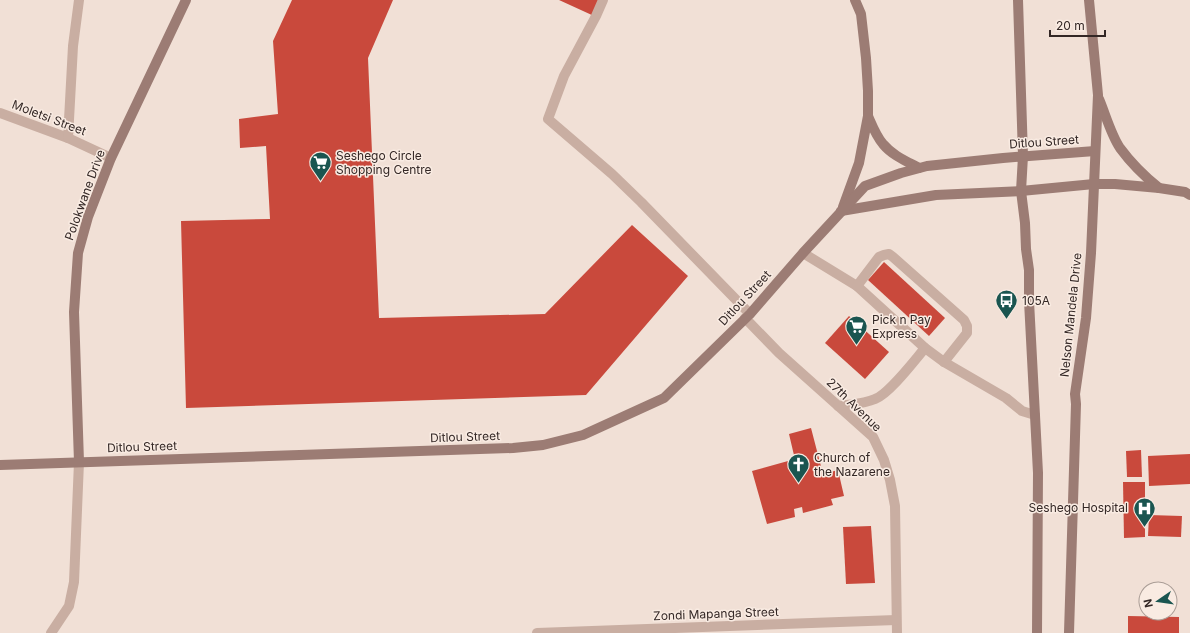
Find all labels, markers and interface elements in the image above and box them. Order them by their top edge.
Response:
scale bar [1050,12,1105,38]
text: 20 m [1056,18,1085,33]
street label: Moletsi Street [10,97,88,139]
street label: Ditlou Street [1009,132,1079,151]
street label: Polokwane Drive [61,147,108,242]
place label: Seshego Circle Shopping Centre [336,148,432,177]
supermarket icon: Seshego Circle Shopping Centre [308,150,334,183]
street label: Nelson Mandela Drive [1057,252,1084,378]
street label: Ditlou Street [715,267,774,328]
bus stop icon: 105A [993,288,1019,321]
place label: 105A [1022,293,1050,308]
place label: Pick n Pay Express [872,312,931,341]
supermarket icon: Pick n Pay Express [844,314,870,347]
street label: 27th Avenue [824,375,885,435]
street label: Ditlou Street [430,428,500,445]
street label: Ditlou Street [107,438,177,455]
place label: Church of the Nazarene [814,450,890,479]
church icon: Church of the Nazarene [786,452,812,485]
hospital icon: Seshego Hospital [1131,495,1157,528]
place label: Seshego Hospital [1029,500,1128,515]
north arrow [1138,581,1178,621]
text: N [1140,598,1156,609]
street label: Zondi Mapanga Street [653,604,779,623]

